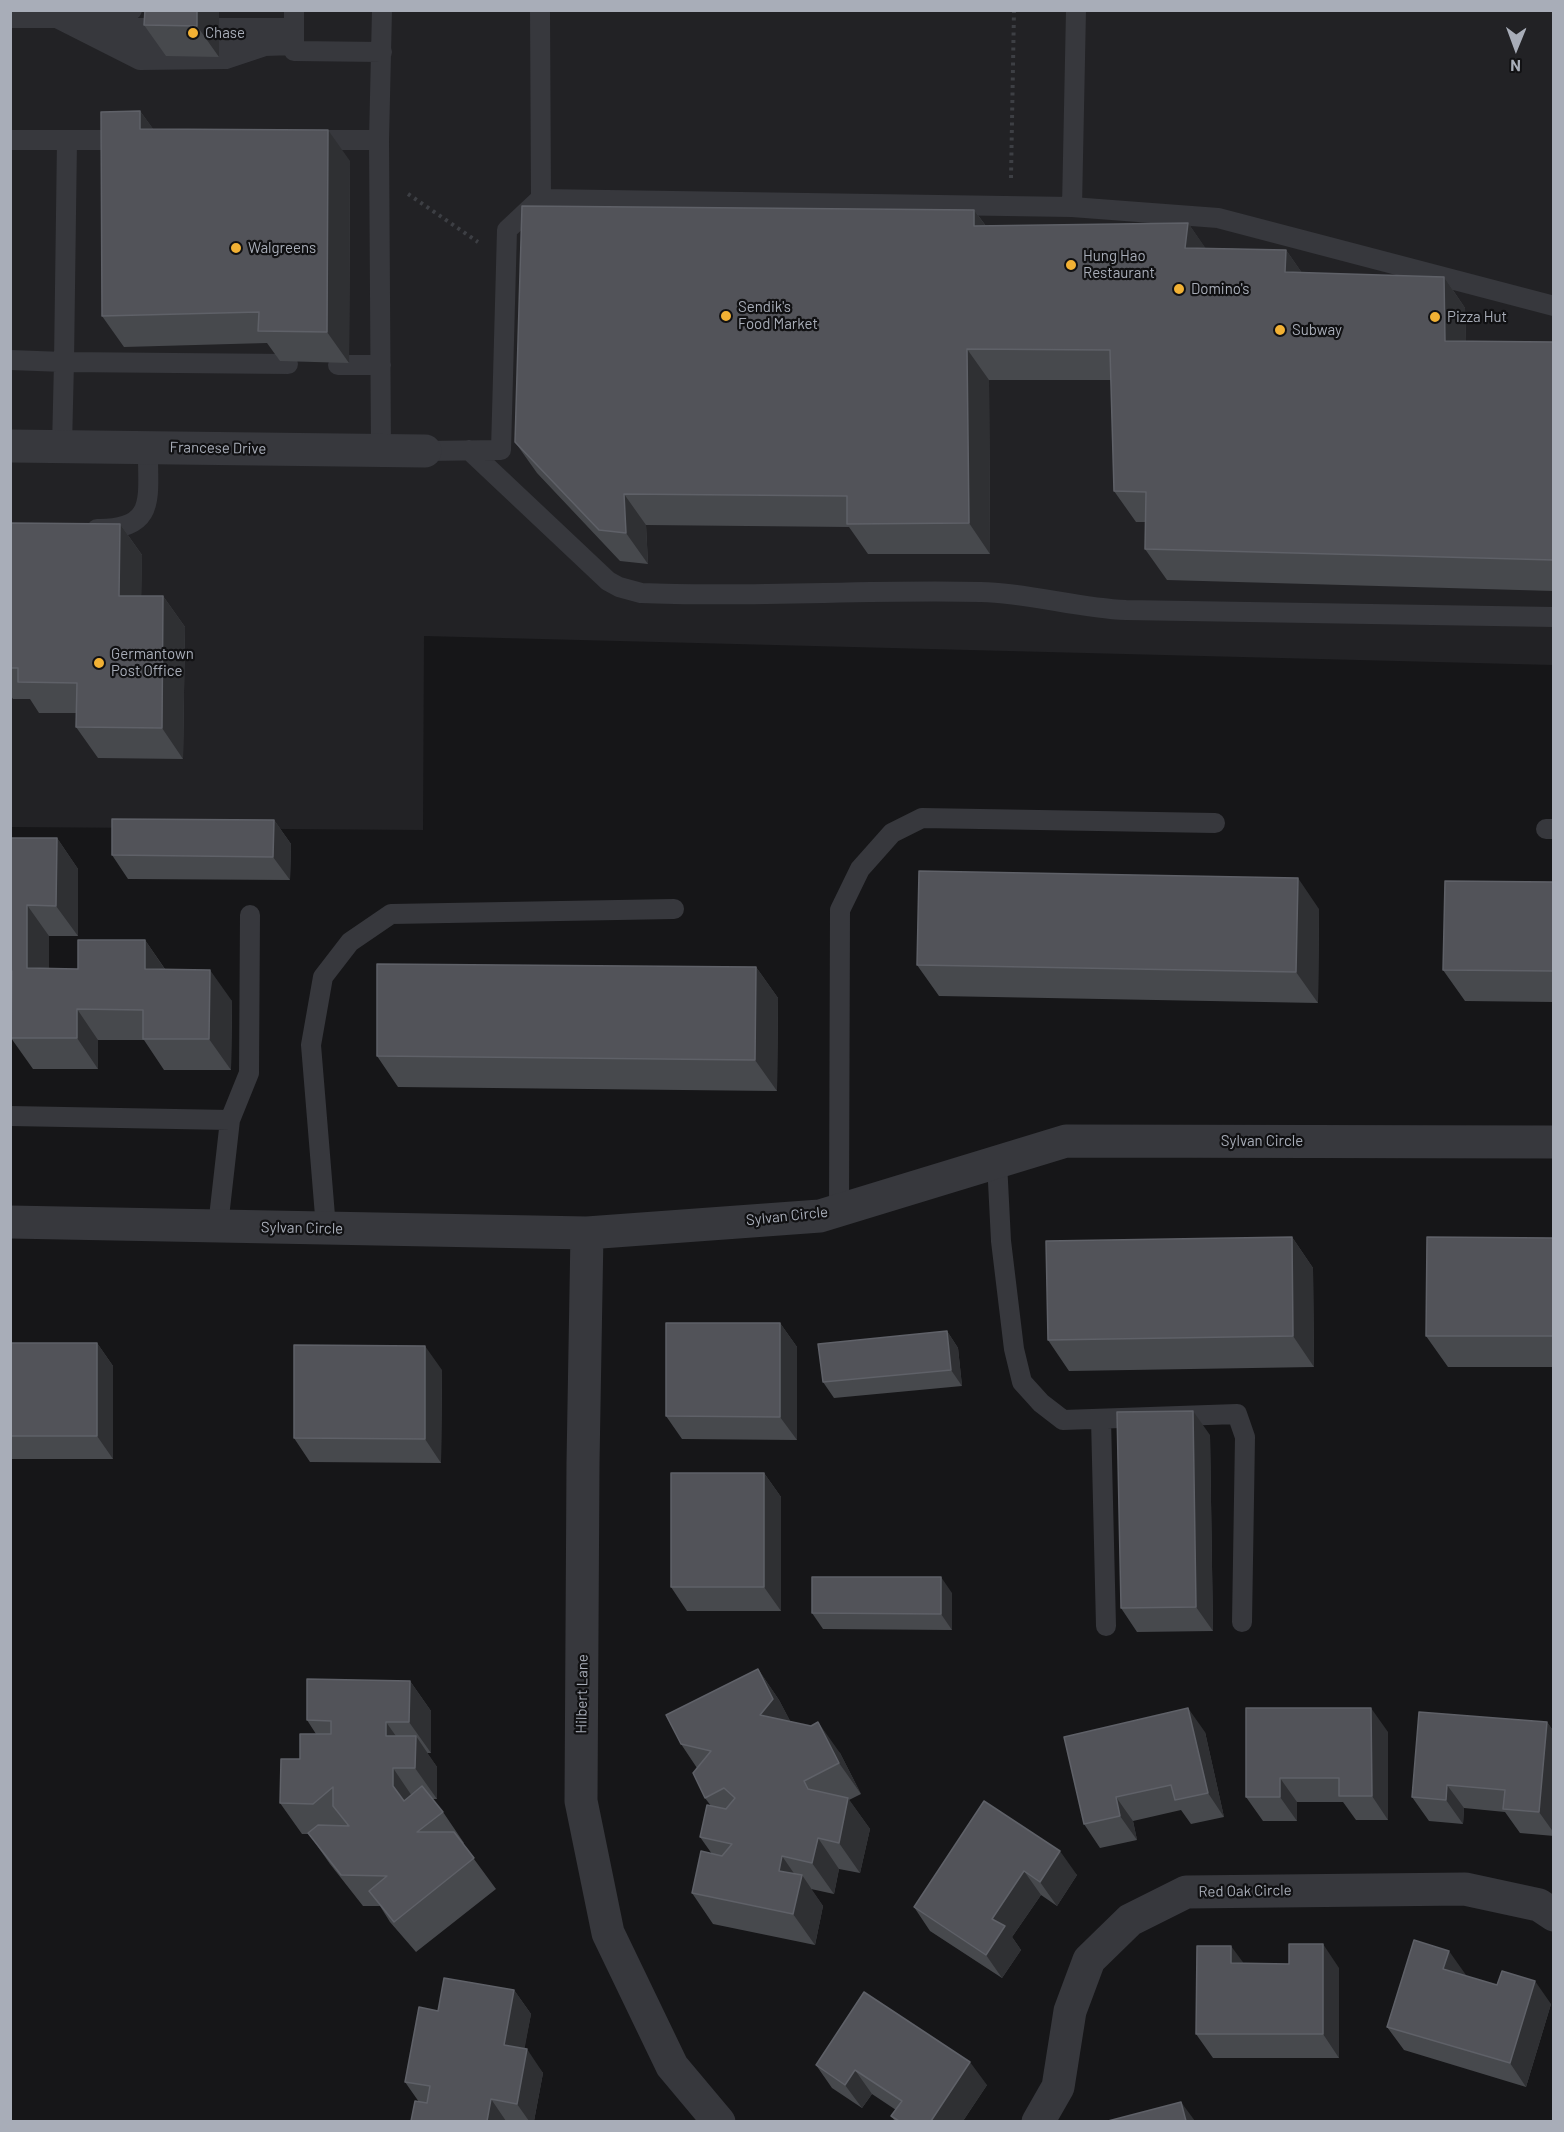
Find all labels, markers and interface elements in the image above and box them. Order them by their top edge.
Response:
north arrow [1486,18,1546,78]
place label: Chase [205,24,245,42]
marker: Chase [186,26,200,40]
text: N [1510,57,1521,76]
place label: Walgreens [248,239,316,257]
marker: Walgreens [229,241,243,255]
place label: Hung Hao Restaurant [1083,247,1155,282]
marker: Hung Hao Restaurant [1064,258,1078,272]
place label: Domino's [1191,280,1249,298]
marker: Domino's [1172,282,1186,296]
place label: Sendik's Food Market [738,298,818,333]
place label: Pizza Hut [1447,308,1507,326]
marker: Sendik's Food Market [719,309,733,323]
marker: Pizza Hut [1428,310,1442,324]
place label: Subway [1292,321,1342,339]
marker: Subway [1273,323,1287,337]
street label: Francese Drive [170,438,266,458]
place label: Germantown Post Office [111,645,194,680]
marker: Germantown Post Office [92,656,106,670]
street label: Sylvan Circle [1221,1132,1303,1150]
street label: Sylvan Circle [745,1203,829,1229]
street label: Sylvan Circle [261,1218,343,1238]
street label: Hilbert Lane [572,1654,592,1734]
street label: Red Oak Circle [1198,1881,1292,1901]

